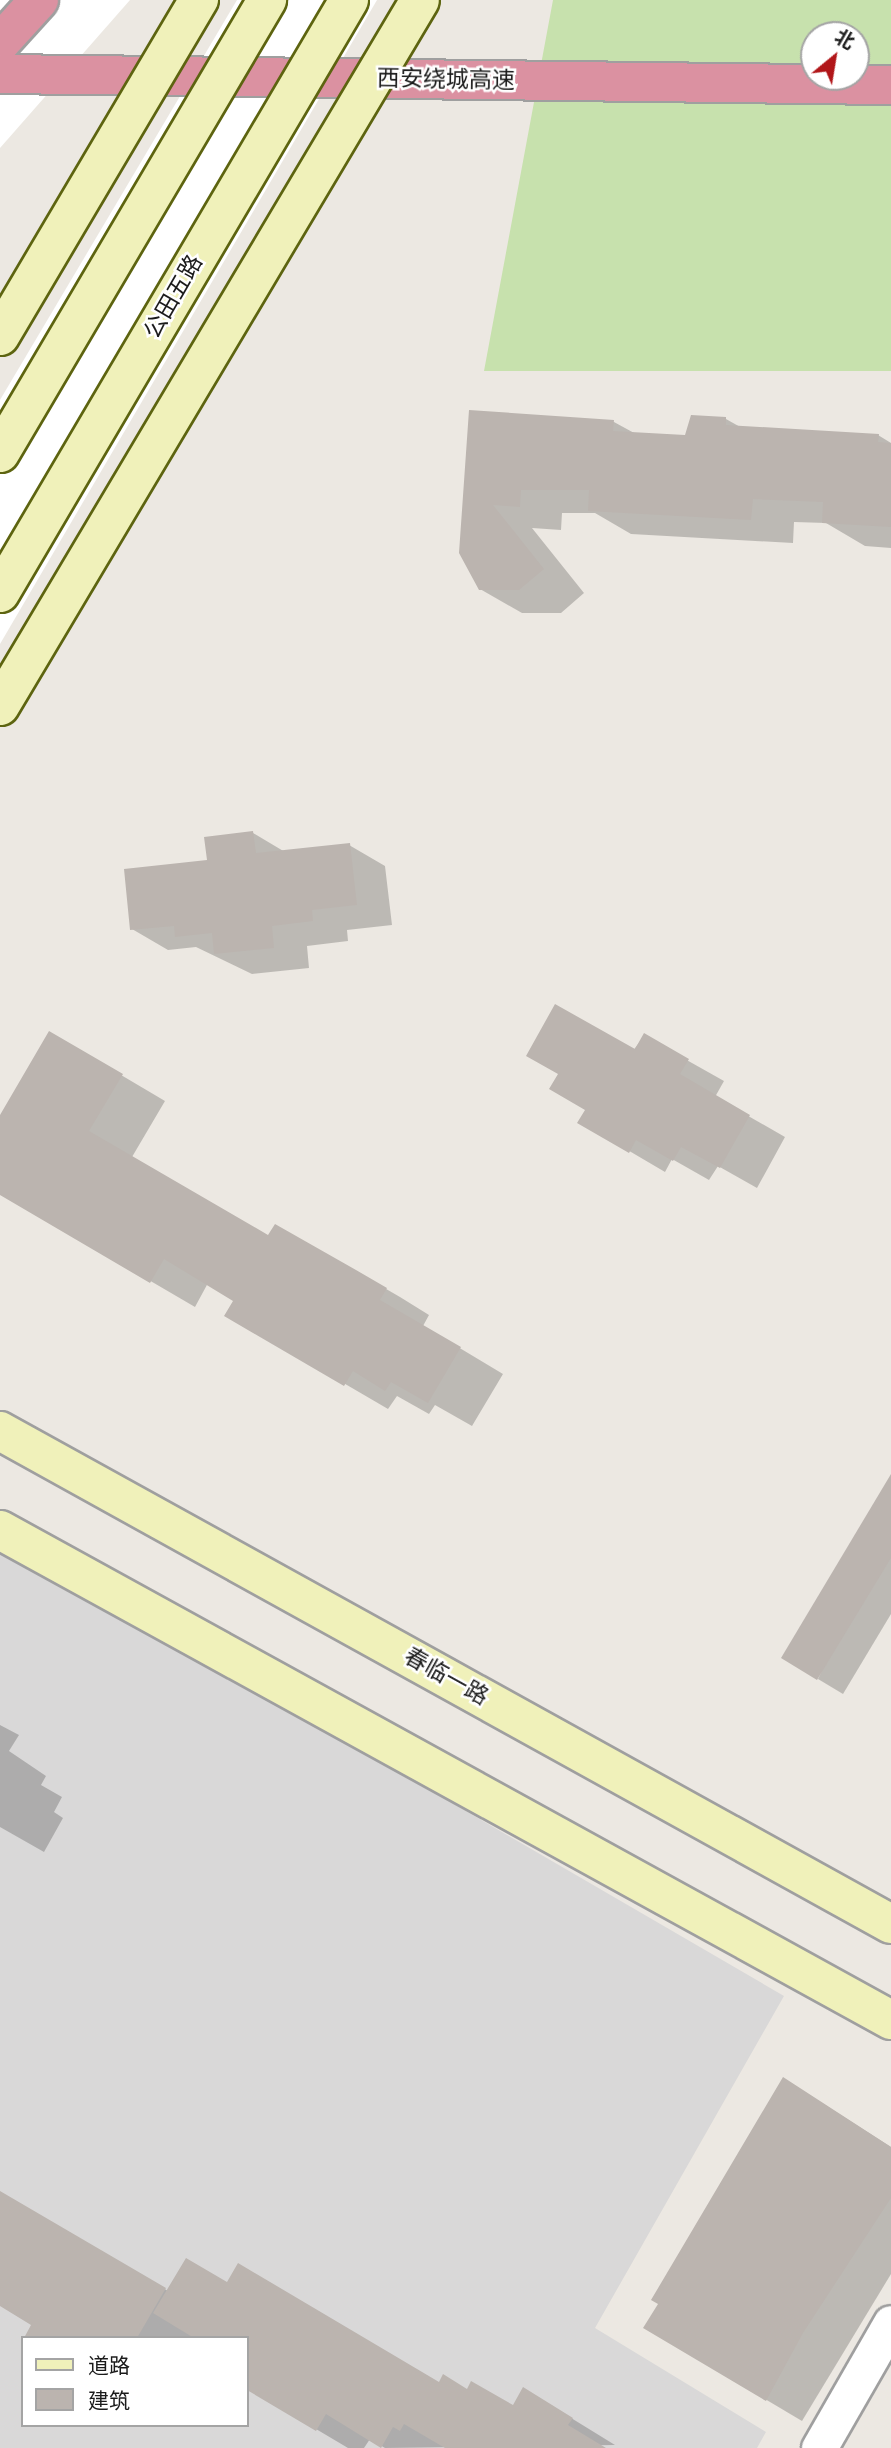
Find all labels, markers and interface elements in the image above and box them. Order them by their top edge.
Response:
north arrow [800,21,870,91]
text: 北 [830,24,859,56]
street label: 西安绕城高速 [377,65,515,95]
street label: 公田五路 [139,250,209,344]
street label: 春临一路 [399,1643,493,1711]
legend [21,2336,248,2427]
text: 道路 [88,2352,130,2380]
text: 建筑 [88,2387,130,2415]

